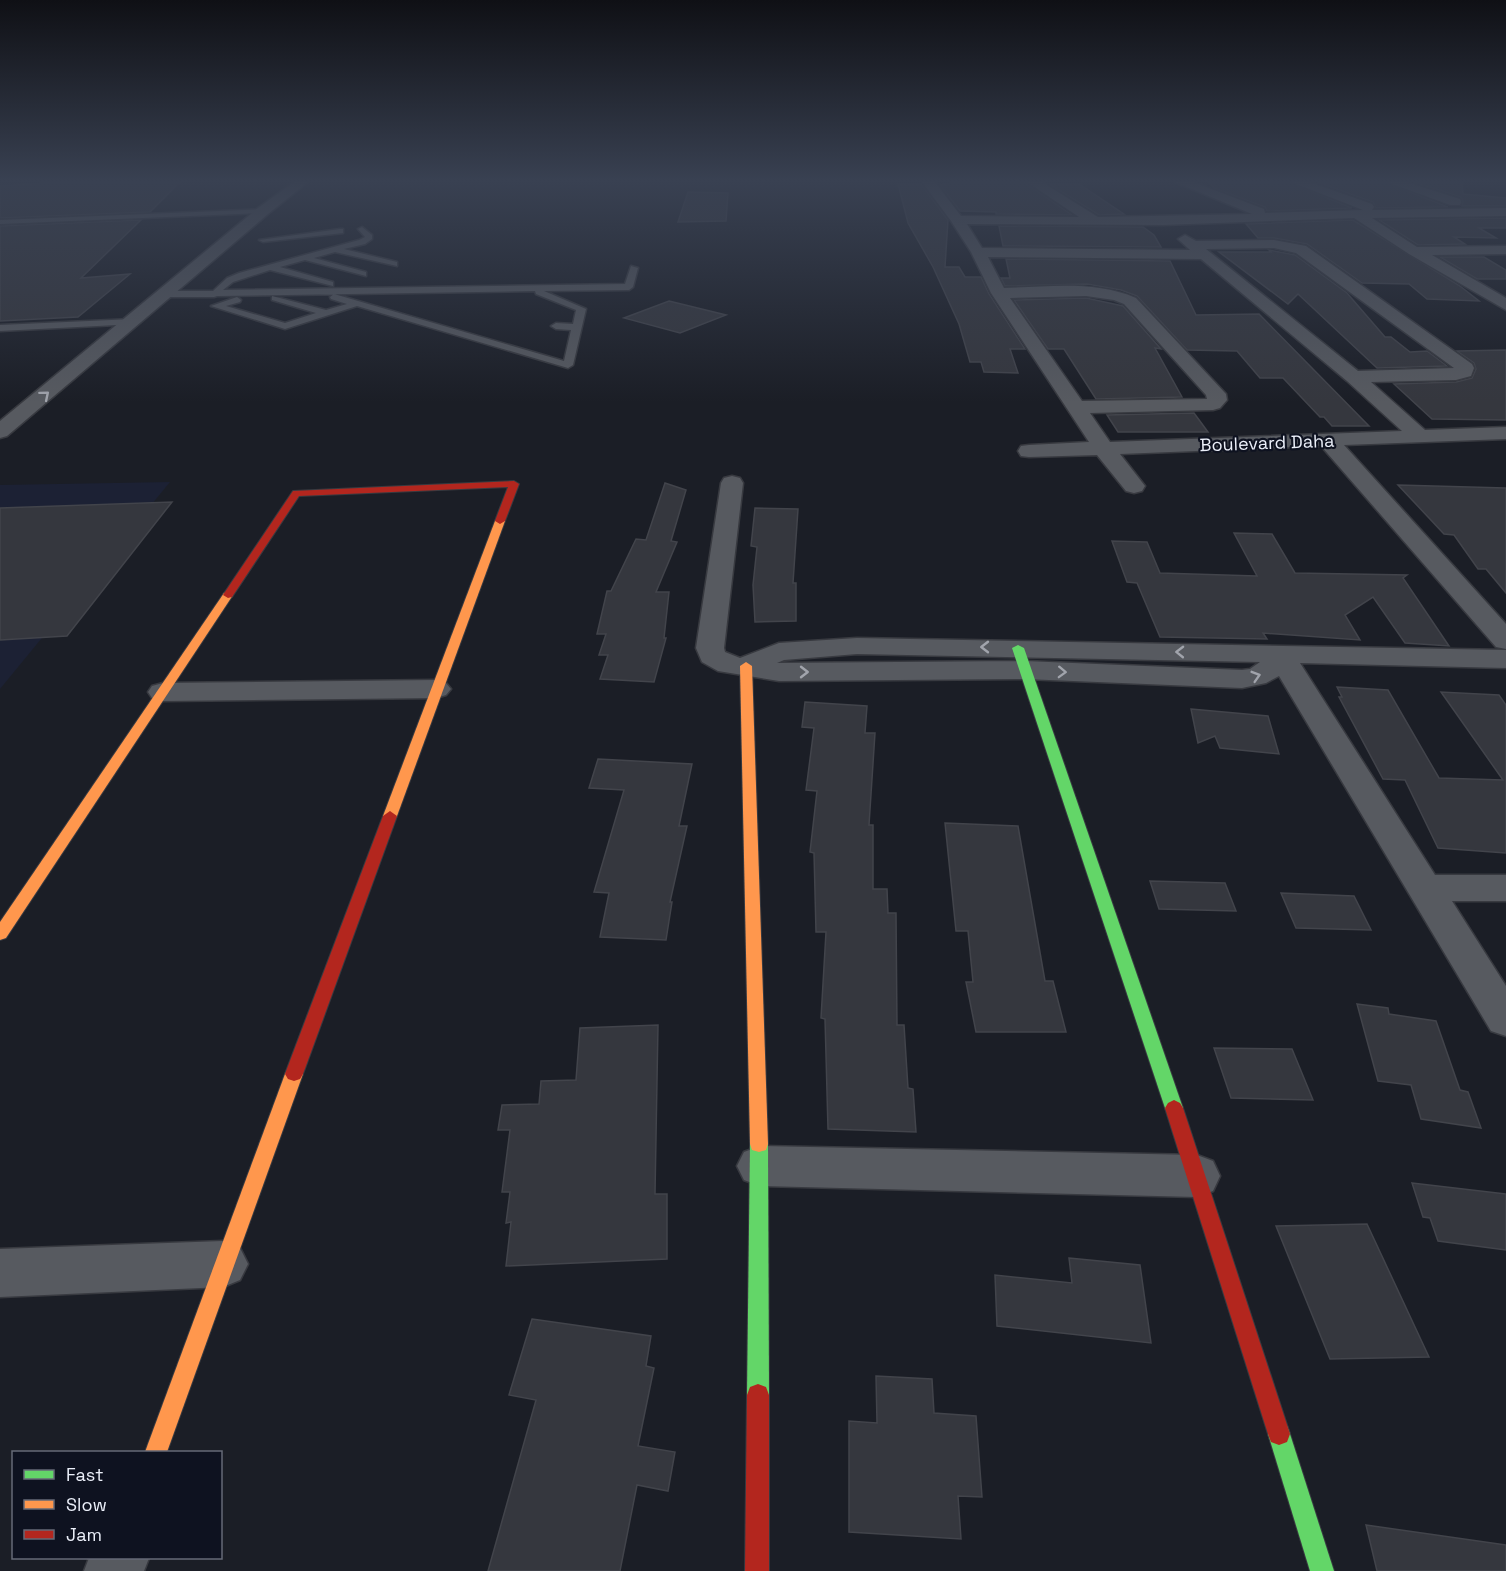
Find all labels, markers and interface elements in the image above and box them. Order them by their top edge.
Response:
one-way arrow [38,391,49,402]
street label: Boulevard Daha [1199,429,1335,456]
one-way arrow [980,641,989,653]
one-way arrow [1175,645,1184,658]
one-way arrow [800,666,809,678]
one-way arrow [1058,666,1067,678]
one-way arrow [1250,671,1261,683]
legend [12,1451,222,1559]
text: Fast [66,1463,103,1486]
text: Slow [66,1493,107,1516]
text: Jam [66,1523,102,1546]

